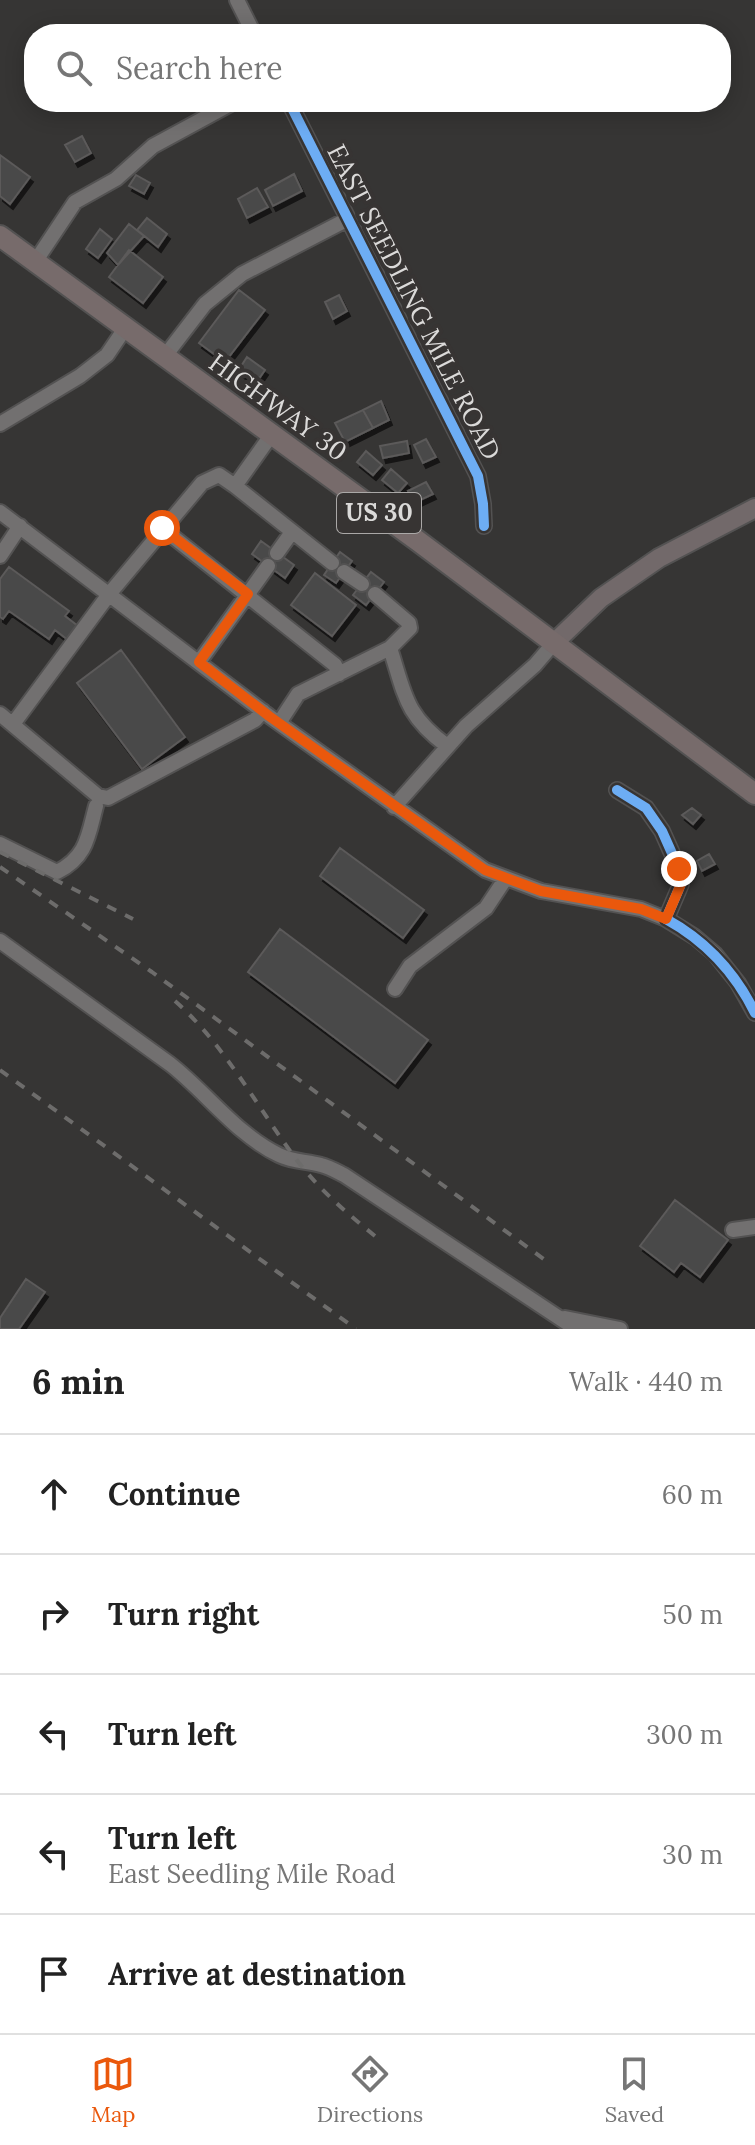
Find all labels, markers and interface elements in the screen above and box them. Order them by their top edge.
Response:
search box [24,24,731,112]
icon: search [52,46,96,90]
text: Search here [116,49,283,87]
street label: EAST SEEDLING MILE ROAD [320,138,509,465]
street label: HIGHWAY 30 [203,345,354,468]
road number: US 30 [337,493,421,533]
route start [144,510,180,546]
route end [661,851,697,887]
text: 6 min [32,1360,125,1403]
text: Walk · 440 m [569,1365,723,1398]
icon: ahead [32,1472,76,1516]
text: Continue [108,1475,240,1513]
text: 60 m [662,1478,723,1511]
icon: right [32,1592,76,1636]
text: Turn right [108,1595,259,1633]
text: 50 m [663,1598,723,1631]
icon: left [32,1712,76,1756]
text: Turn left [108,1715,236,1753]
text: 300 m [646,1718,723,1751]
text: Turn left [108,1819,236,1857]
icon: left [32,1832,76,1876]
text: 30 m [662,1838,723,1871]
text: East Seedling Mile Road [108,1857,396,1890]
icon: arrive [32,1952,76,1996]
text: Arrive at destination [108,1955,406,1993]
tab: Map [91,2052,135,2128]
tab: Directions [317,2052,423,2128]
tab: Saved [605,2052,664,2128]

